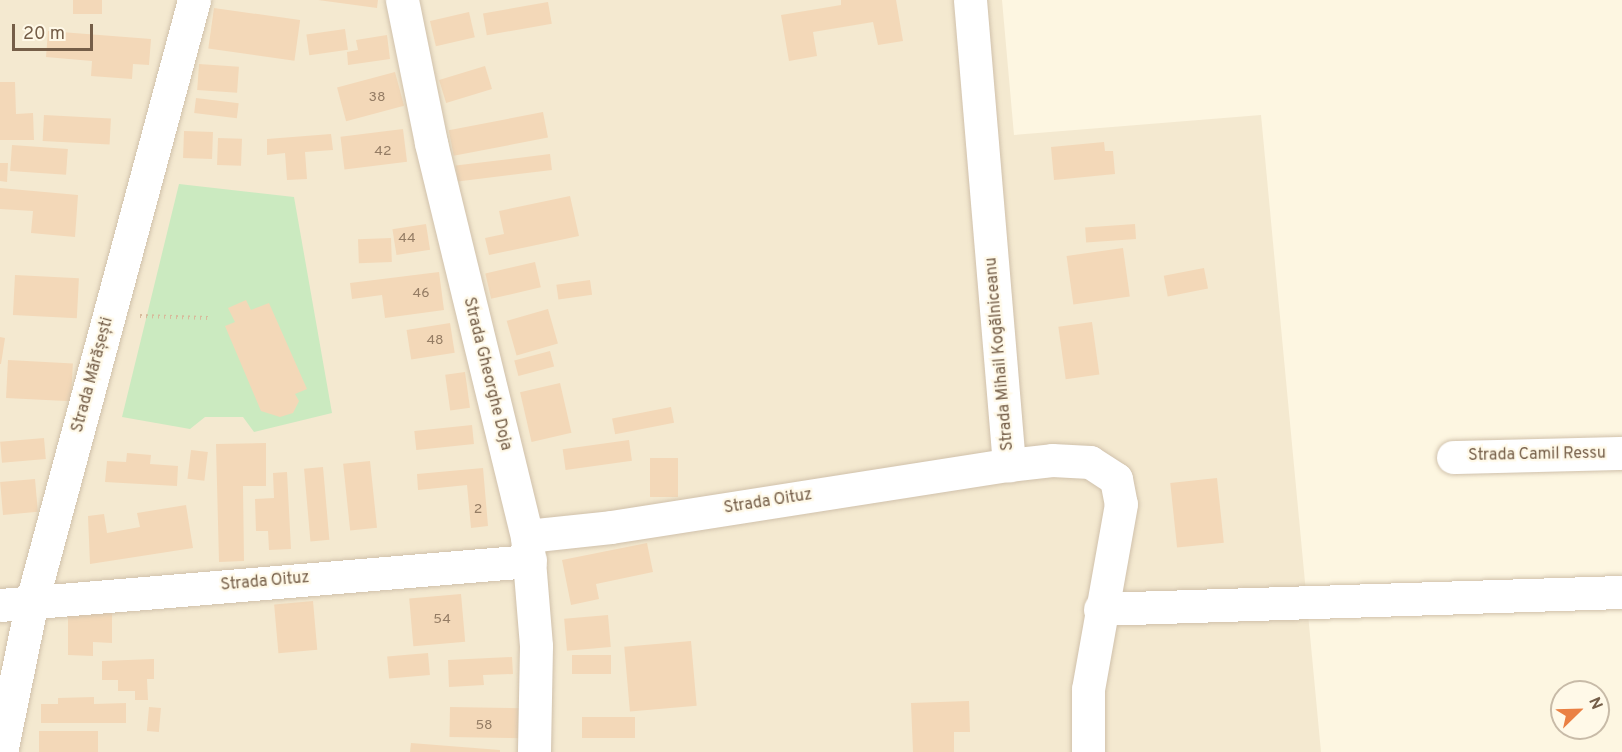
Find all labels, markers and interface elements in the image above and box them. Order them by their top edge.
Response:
scale bar [15,12,96,50]
text: 20 m [23,23,65,46]
house number: 38 [369,90,385,106]
house number: 42 [374,144,392,160]
house number: 44 [398,231,416,247]
street label: Strada Mihail Kogălniceanu [982,256,1018,452]
house number: 46 [412,286,430,302]
street label: Strada Gheorghe Doja [459,295,515,453]
street label: Strada Mărășești [68,315,118,435]
house number: 48 [426,333,444,349]
street label: Strada Camil Ressu [1468,444,1606,466]
street label: Strada Oituz [723,486,813,518]
house number: 2 [474,502,482,518]
street label: Strada Oituz [220,569,310,595]
house number: 54 [433,612,451,628]
north arrow [1550,680,1610,740]
text: N [1583,695,1606,713]
house number: 58 [475,718,493,734]

